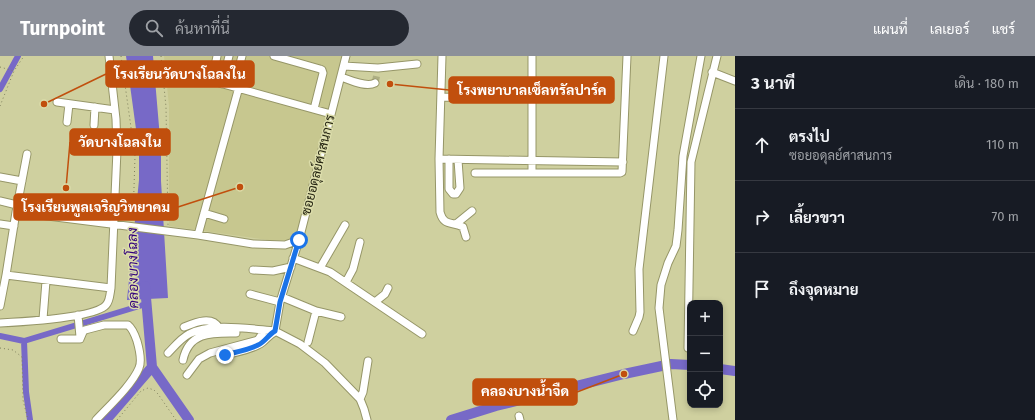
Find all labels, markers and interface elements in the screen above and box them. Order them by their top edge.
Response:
search box [129,10,409,46]
text: Turnpoint [20,17,105,40]
icon: search [143,17,165,39]
text: ค้นหาที่นี่ [175,20,230,38]
text: แผนที่ [873,21,908,38]
text: เลเยอร์ [930,21,970,38]
text: แชร์ [992,21,1015,38]
callout: โรงเรียนวัดบางโฉลงใน [106,61,254,87]
text: โรงเรียนวัดบางโฉลงใน [113,65,246,83]
text: 3 นาที [751,73,795,94]
text: เดิน · 180 m [954,76,1019,91]
callout: โรงพยาบาลเซ็ลทรัลปาร์ค [449,77,614,103]
text: โรงพยาบาลเซ็ลทรัลปาร์ค [456,80,607,99]
street label: ซอยอดุลย์ศาสนการ [296,113,340,217]
text: ตรงไป [789,128,830,146]
callout: วัดบางโฉลงใน [70,129,170,155]
text: วัดบางโฉลงใน [78,133,162,151]
icon: ahead [751,134,773,156]
text: 110 m [986,137,1019,152]
text: ซอยอดุลย์ศาสนการ [789,148,892,163]
callout: โรงเรียนพูลเจริญวิทยาคม [14,194,178,220]
text: โรงเรียนพูลเจริญวิทยาคม [21,198,170,218]
icon: right [751,206,773,228]
text: เลี้ยวขวา [789,209,845,227]
text: 70 m [992,209,1019,224]
water label: คลองบางโฉลง [124,227,142,309]
route start [290,231,308,249]
icon: arrive [751,278,773,300]
text: ถึงจุดหมาย [789,281,859,299]
map controls [687,300,723,408]
button: + [687,300,723,336]
button: − [687,336,723,372]
route end [216,346,234,364]
button: locate [687,372,723,408]
callout: คลองบางน้ำจืด [473,379,577,405]
text: คลองบางน้ำจืด [481,379,569,400]

